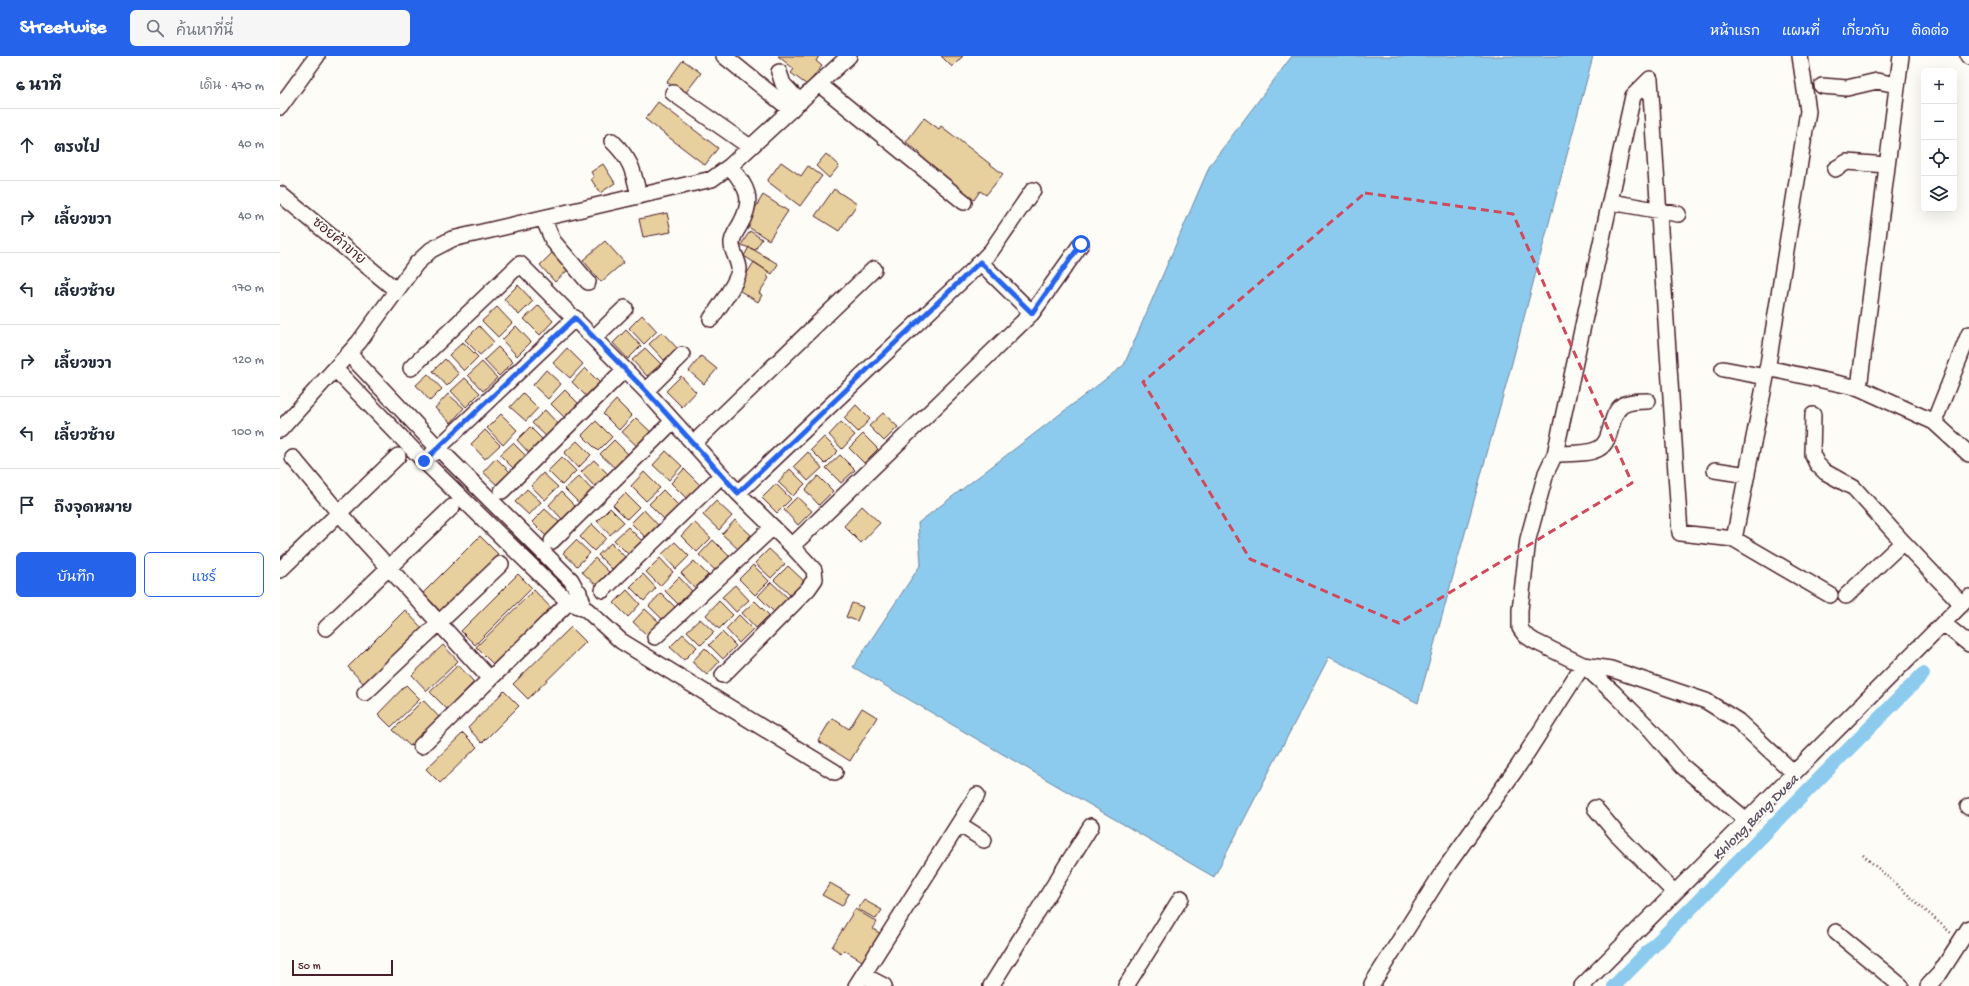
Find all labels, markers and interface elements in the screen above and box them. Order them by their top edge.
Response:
search box [130,10,410,46]
text: Streetwise [20,17,106,40]
icon: search [144,17,166,39]
text: ค้นหาที่นี่ [176,23,233,41]
text: หน้าแรก [1710,24,1760,41]
text: แผนที่ [1782,24,1820,41]
text: เกี่ยวกับ [1842,24,1889,41]
text: ติดต่อ [1911,24,1949,41]
map controls [1921,68,1957,212]
button: + [1921,68,1957,104]
text: 6 นาที [16,77,61,97]
text: เดิน · 470 m [199,79,264,94]
button: − [1921,104,1957,140]
icon: ahead [16,134,38,156]
text: 40 m [238,137,264,152]
text: ตรงไป [54,140,100,158]
button: locate [1921,140,1957,176]
button: layers [1921,176,1957,212]
icon: right [16,206,38,228]
text: 40 m [238,209,264,224]
text: เลี้ยวขวา [54,212,112,230]
street label: ซอยค้าขาย [308,213,370,269]
route start [1072,235,1090,253]
icon: left [16,278,38,300]
text: 170 m [232,281,264,296]
text: เลี้ยวซ้าย [54,284,115,302]
icon: right [16,350,38,372]
text: 120 m [233,353,264,368]
text: เลี้ยวขวา [54,356,112,374]
icon: left [16,422,38,444]
text: 100 m [232,425,264,440]
text: เลี้ยวซ้าย [54,428,115,446]
route end [415,452,433,470]
icon: arrive [16,494,38,516]
text: ถึงจุดหมาย [54,500,132,518]
button: บันทึก [16,552,136,597]
button: แชร์ [144,552,264,597]
water label: Khlong Bang Duea [1709,770,1804,865]
scale bar [292,958,393,977]
text: 50 m [298,961,320,973]

